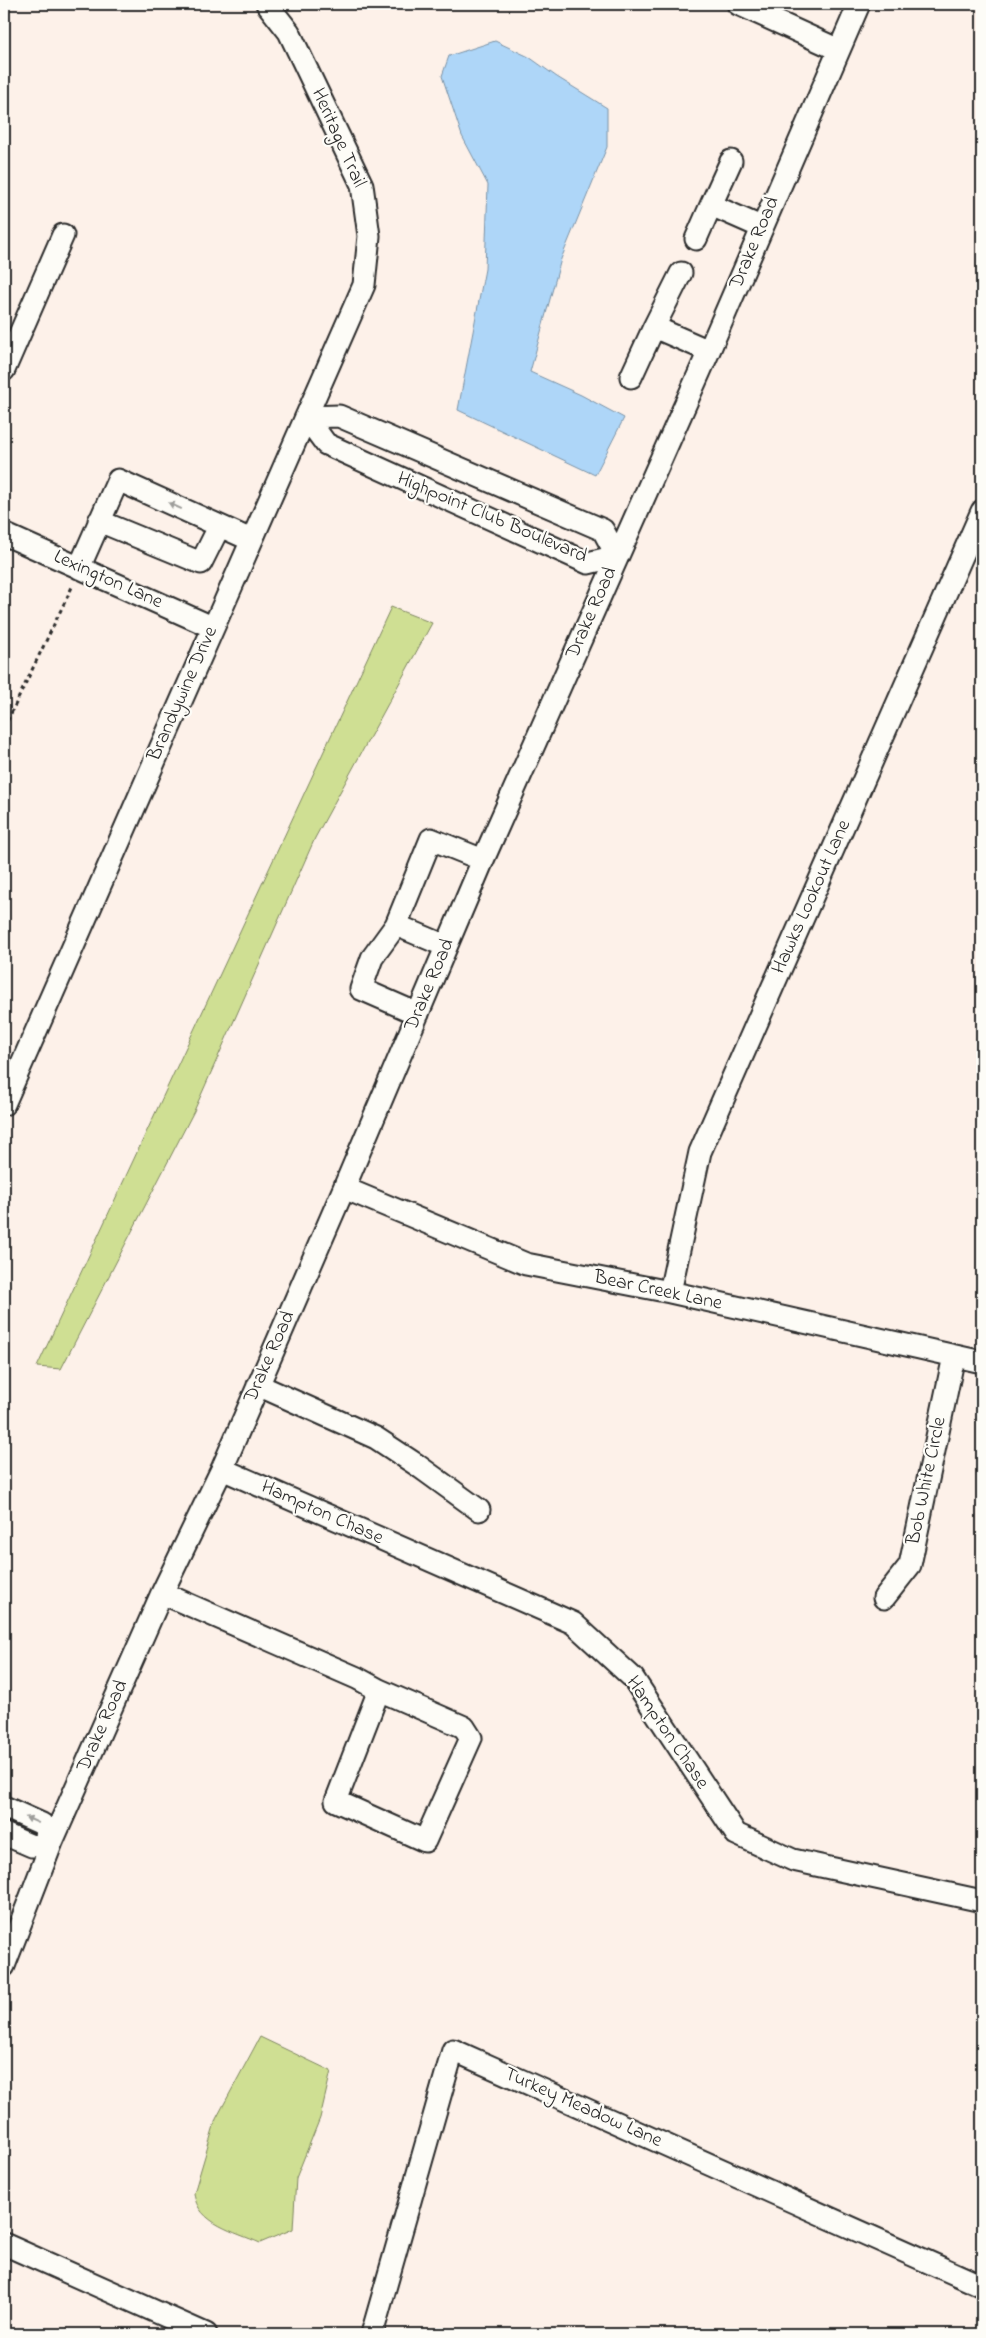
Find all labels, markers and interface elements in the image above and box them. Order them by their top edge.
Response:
street label: Heritage Trail [302,84,373,193]
street label: Drake Road [722,192,787,295]
street label: Highpoint Club Boulevard [392,465,592,572]
one-way arrow [168,502,182,510]
street label: Lexington Lane [48,543,167,618]
street label: Drake Road [558,562,625,665]
street label: Brandywine Drive [140,622,226,767]
street label: Hawks Lookout Lane [765,815,859,979]
street label: Drake Road [397,934,462,1037]
street label: Bear Creek Lane [590,1263,725,1319]
street label: Drake Road [236,1306,303,1409]
street label: Bob White Circle [899,1414,955,1549]
street label: Hampton Chase [256,1473,388,1553]
street label: Hampton Chase [618,1670,716,1796]
street label: Drake Road [69,1675,136,1778]
one-way arrow [25,1815,39,1823]
street label: Turkey Meadow Lane [499,2060,667,2156]

